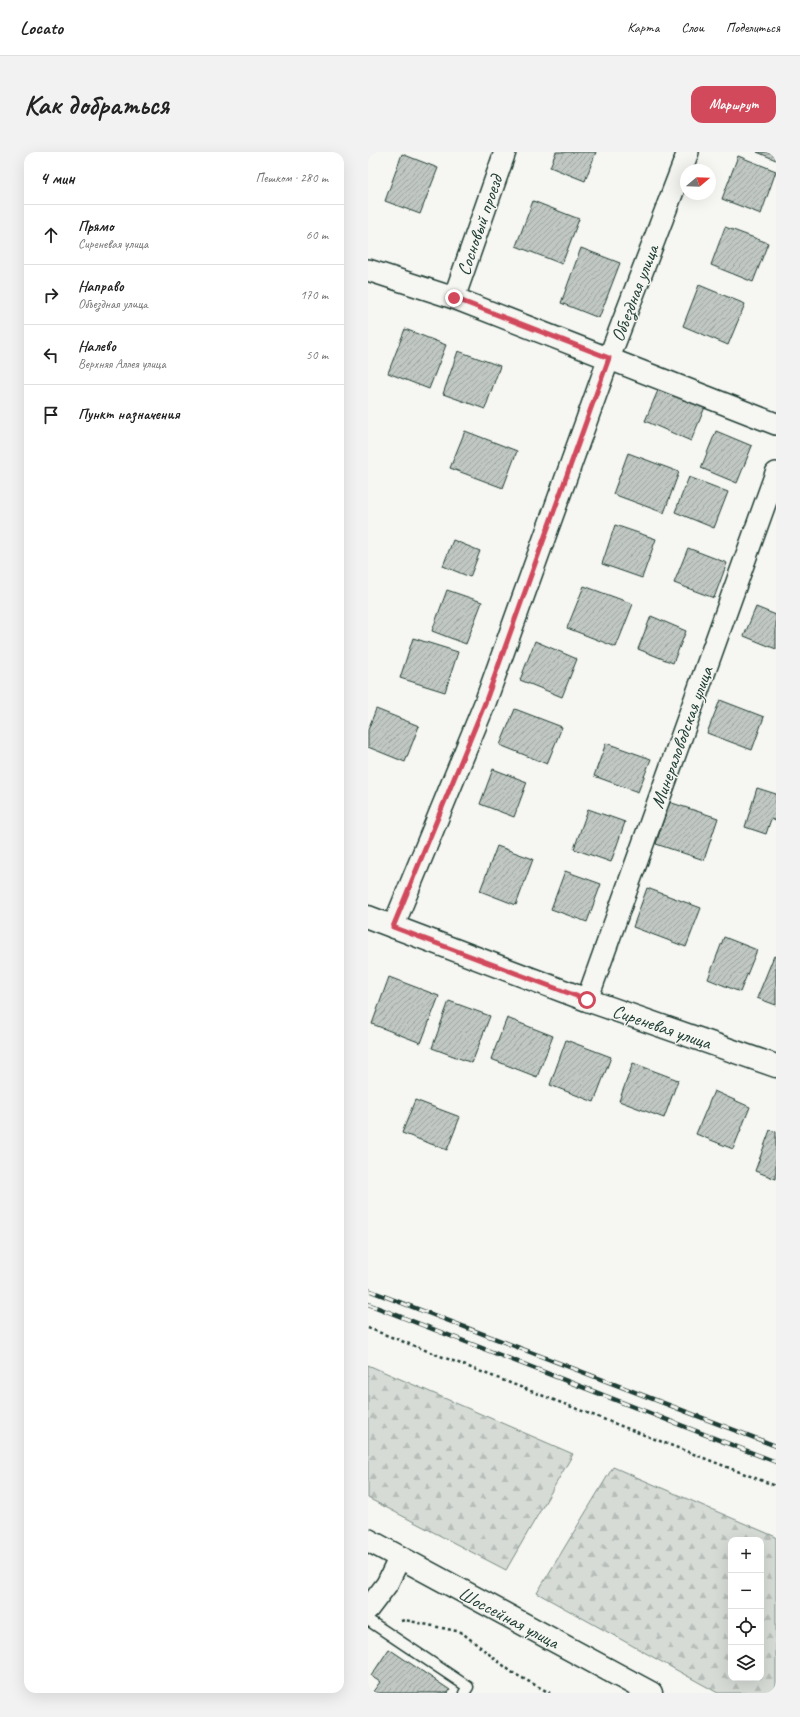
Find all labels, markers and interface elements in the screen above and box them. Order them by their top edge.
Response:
text: Locato [20,16,63,40]
text: Карта [627,19,659,36]
text: Слои [681,19,704,36]
text: Поделиться [726,19,780,36]
button: Маршрут [691,86,776,123]
text: Как добраться [24,87,169,122]
north arrow [680,164,716,200]
text: 4 мин [40,168,75,189]
text: Пешком · 280 m [255,170,328,186]
street label: Сосновый проезд [452,170,509,279]
text: Прямо [78,217,114,236]
icon: ahead [40,224,62,246]
text: 60 m [306,227,328,243]
text: Сиреневая улица [78,236,148,252]
street label: Объездная улица [605,239,665,345]
text: Направо [78,277,124,296]
icon: right [40,284,62,306]
text: 170 m [300,287,328,303]
route end [445,289,463,307]
text: Объездная улица [78,296,148,312]
text: Налево [78,337,116,356]
icon: left [40,344,62,366]
text: 50 m [306,347,328,363]
text: Верхняя Аллея улица [78,356,166,372]
icon: arrive [40,404,62,426]
text: Пункт назначения [78,405,180,424]
street label: Минераловодская улица [645,662,719,811]
route start [578,991,596,1009]
street label: Сиреневая улица [609,999,715,1055]
map controls [728,1537,764,1681]
button: + [728,1537,764,1573]
button: − [728,1573,764,1609]
street label: Шоссейная улица [454,1581,564,1655]
button: locate [728,1609,764,1645]
button: layers [728,1645,764,1681]

